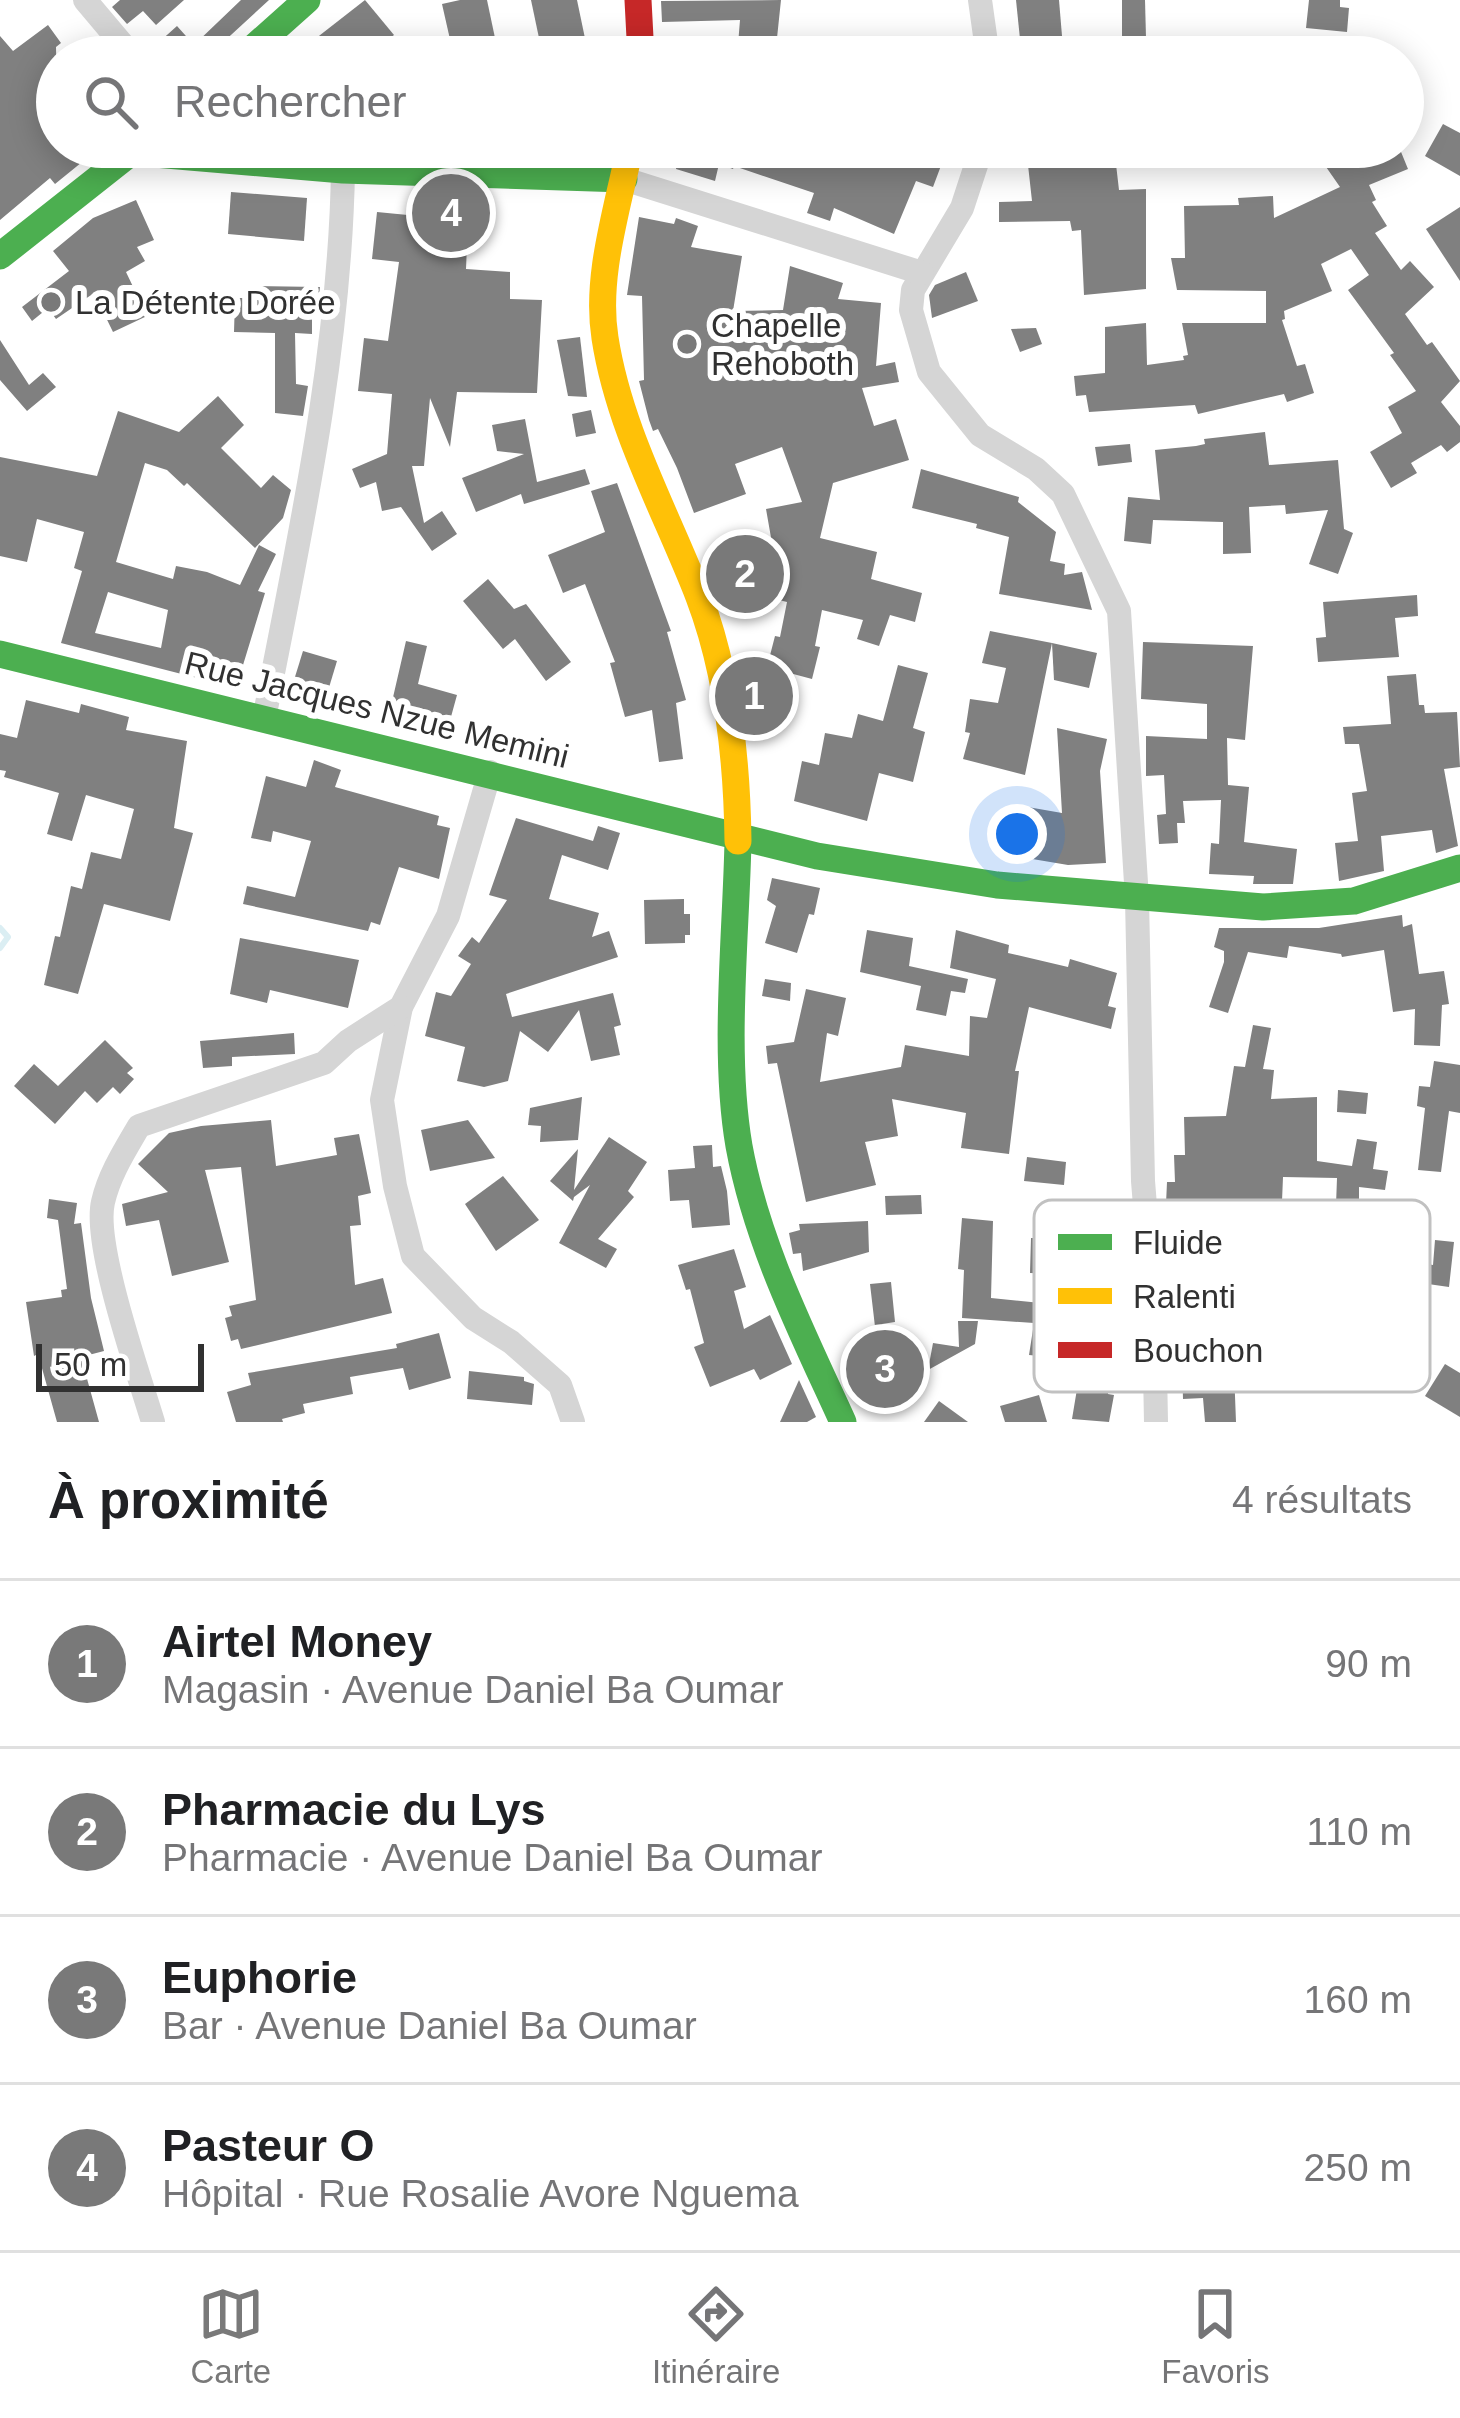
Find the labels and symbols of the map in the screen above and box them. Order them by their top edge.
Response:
pin: 4 [412,168,490,258]
place label: La Détente Dorée [75,284,336,321]
marker: La Détente Dorée [38,289,64,315]
place label: Chapelle Rehoboth [711,307,854,382]
marker: Chapelle Rehoboth [674,331,700,357]
pin: 2 [706,529,784,619]
street label: Rue Jacques Nzue Memini [181,644,573,775]
pin: 1 [715,651,793,741]
your location [987,804,1047,864]
legend [1034,1200,1430,1392]
text: Fluide [1133,1224,1223,1261]
text: Ralenti [1133,1278,1236,1315]
pin: 3 [846,1324,924,1414]
text: Bouchon [1133,1332,1263,1369]
scale bar [36,1338,204,1391]

